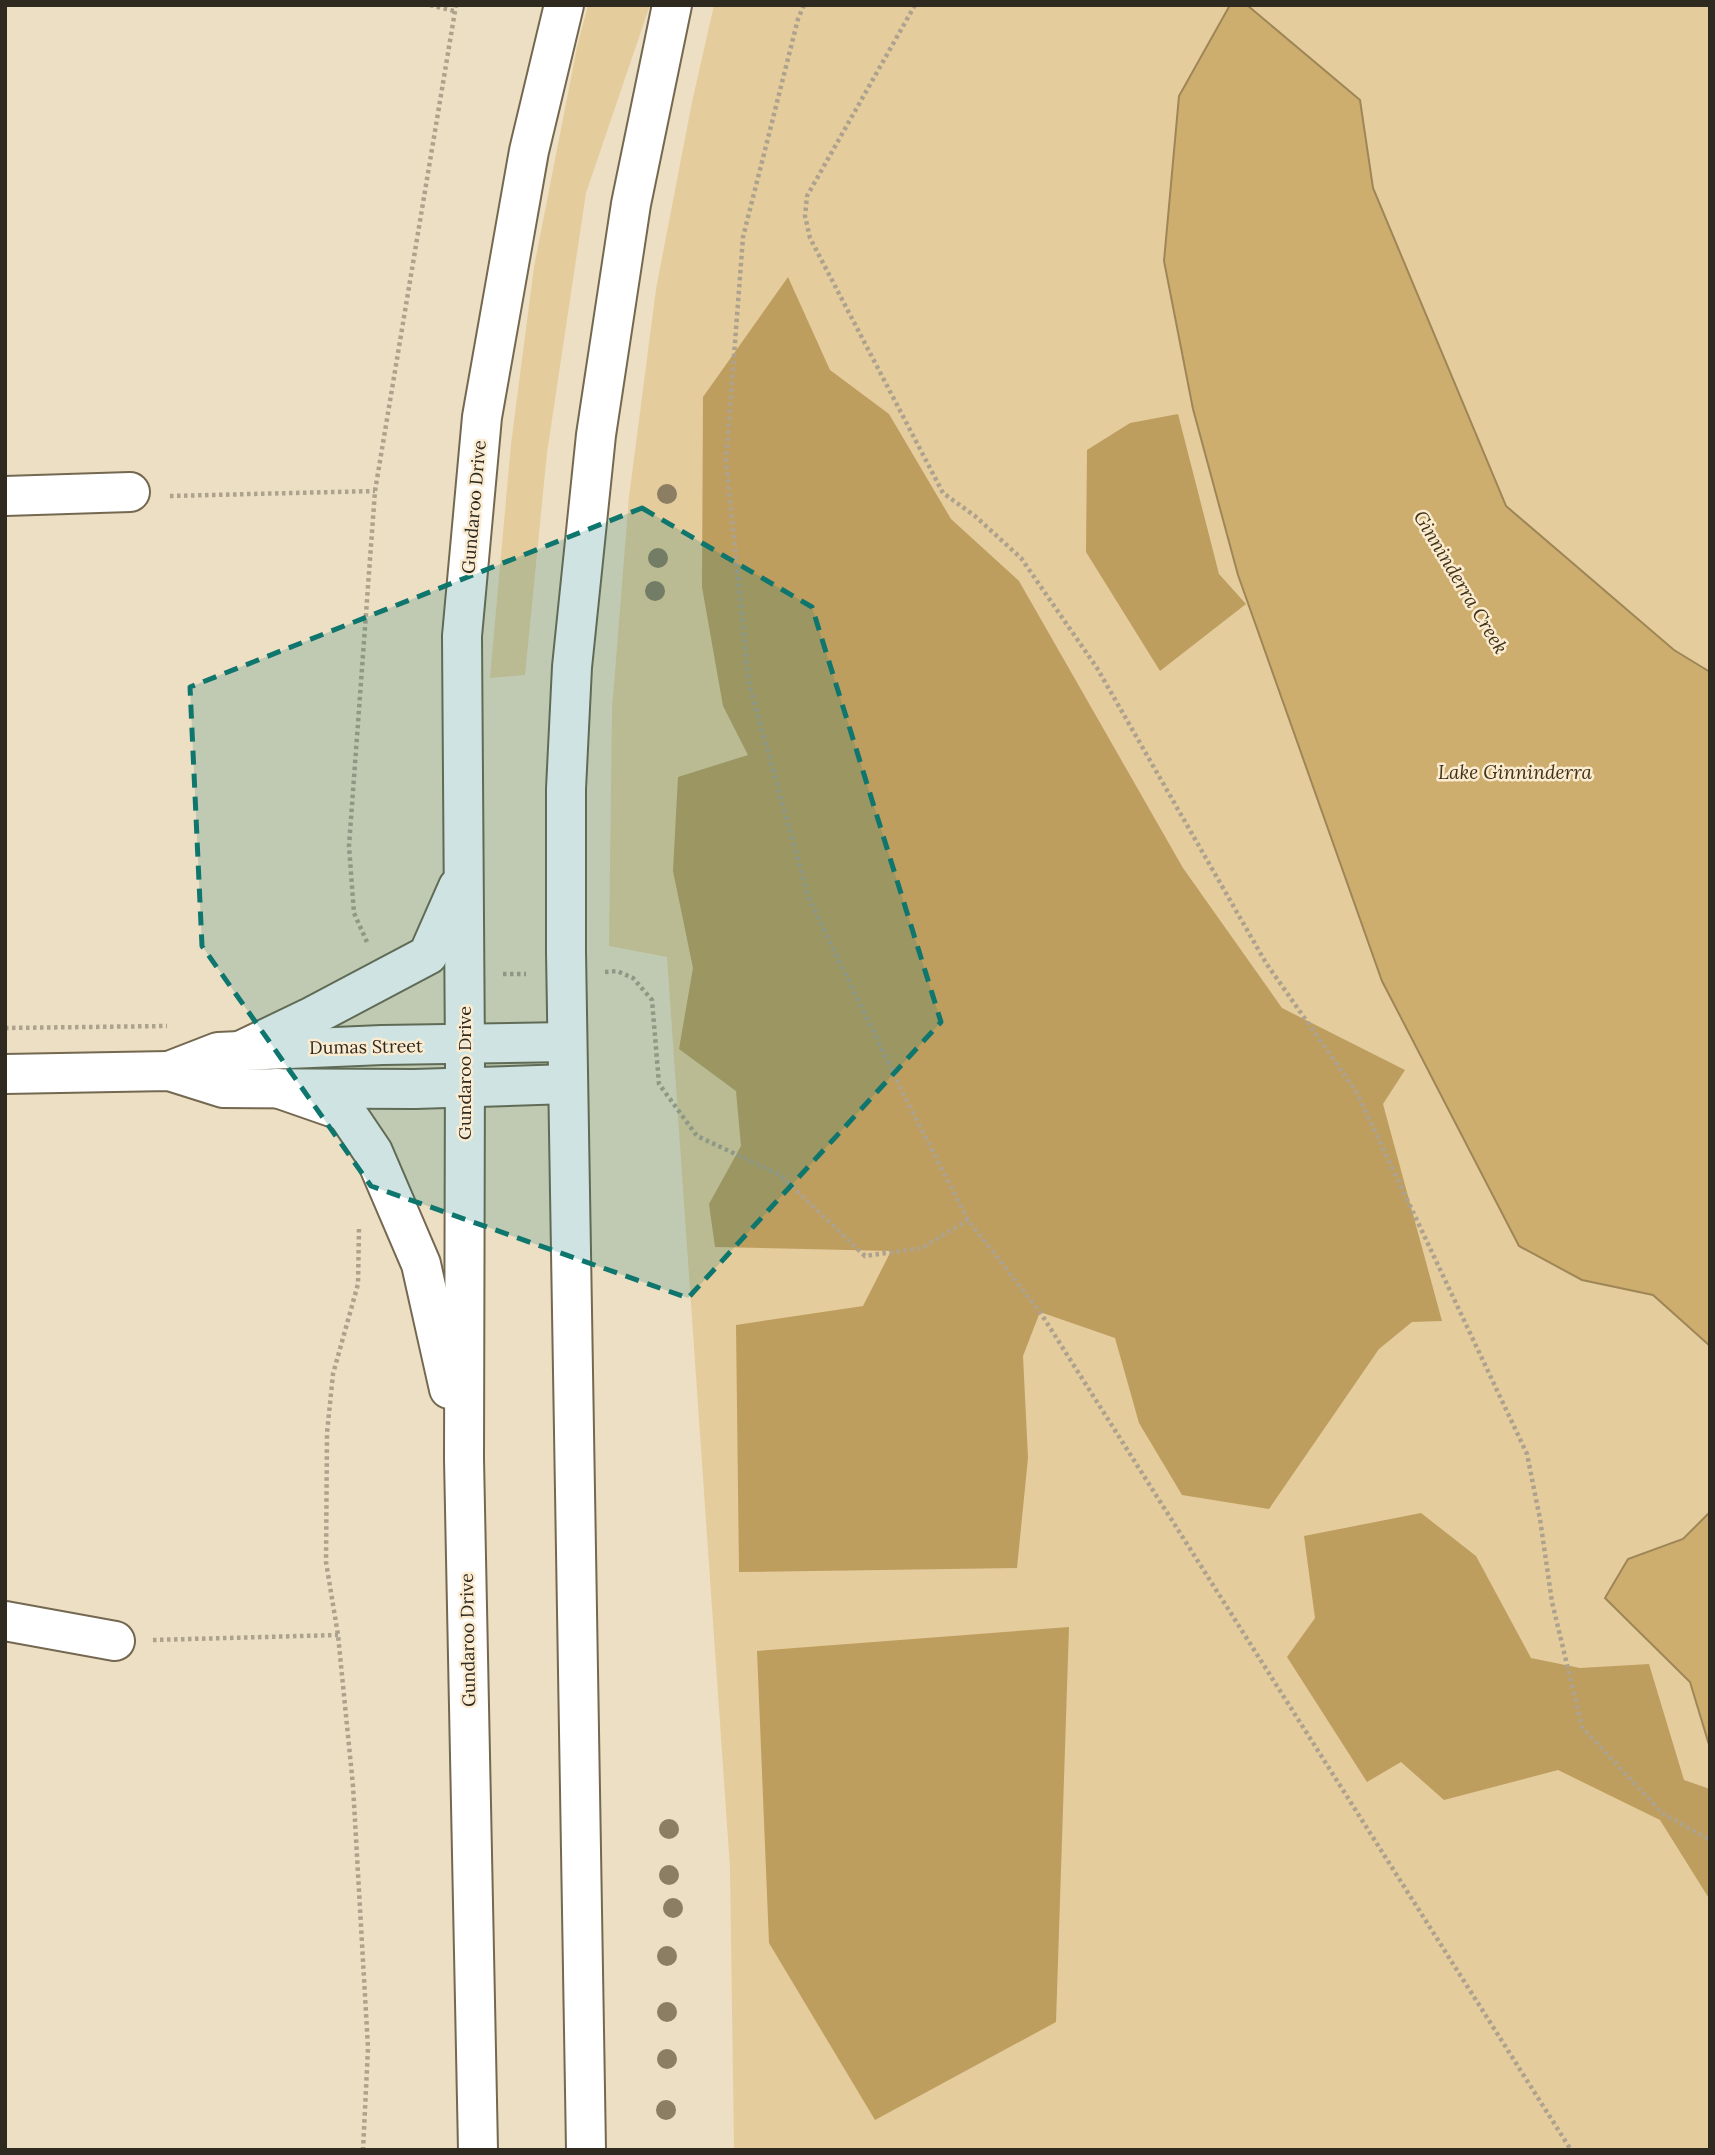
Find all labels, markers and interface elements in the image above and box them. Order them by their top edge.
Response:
street label: Gundaroo Drive [456,439,491,575]
water label: Ginninderra Creek [1409,506,1513,658]
water label: Lake Ginninderra [1438,760,1593,784]
street label: Gundaroo Drive [453,1006,476,1140]
street label: Dumas Street [309,1034,423,1059]
street label: Gundaroo Drive [455,1573,480,1707]

